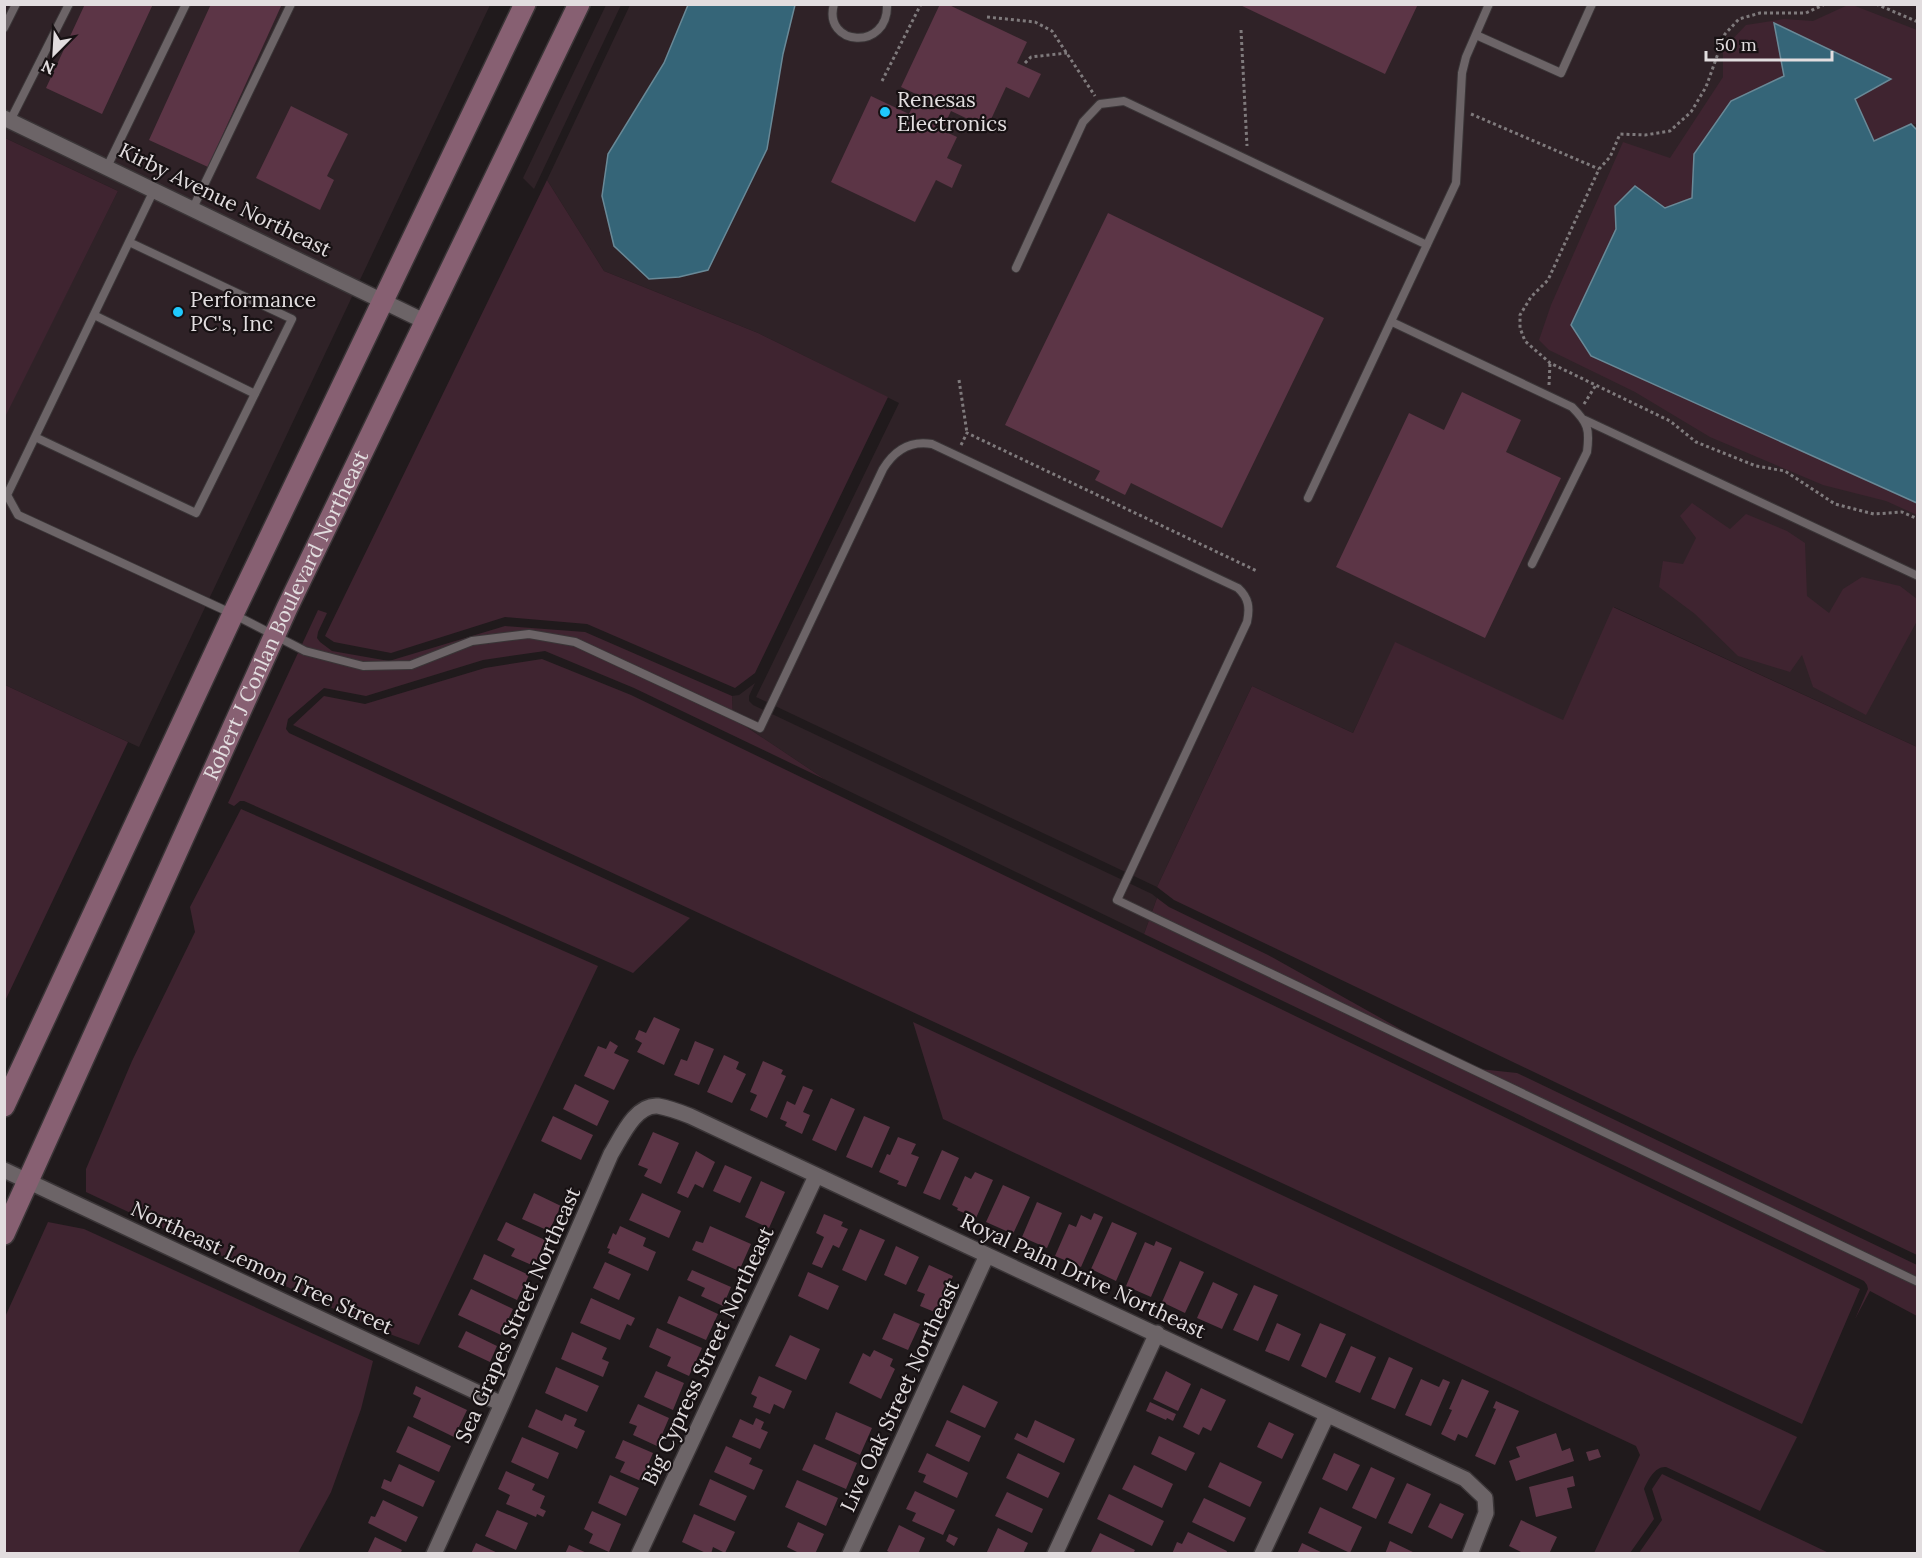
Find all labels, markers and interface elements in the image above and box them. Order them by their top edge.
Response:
north arrow [24,24,84,84]
scale bar [1706,24,1832,62]
text: 50 m [1715,33,1757,56]
text: N [38,56,58,79]
place label: Renesas Electronics [897,86,1007,137]
marker: Renesas Electronics [878,105,892,119]
street label: Kirby Avenue Northeast [115,136,337,263]
place label: Performance PC's, Inc [190,286,316,337]
marker: Performance PC's, Inc [171,305,185,319]
street label: Robert J Conlan Boulevard Northeast [197,445,375,784]
street label: Sea Grapes Street Northeast [449,1182,587,1447]
street label: Northeast Lemon Tree Street [127,1195,398,1341]
street label: Royal Palm Drive Northeast [956,1207,1211,1345]
street label: Big Cypress Street Northeast [636,1221,780,1490]
street label: Live Oak Street Northeast [834,1275,966,1516]

